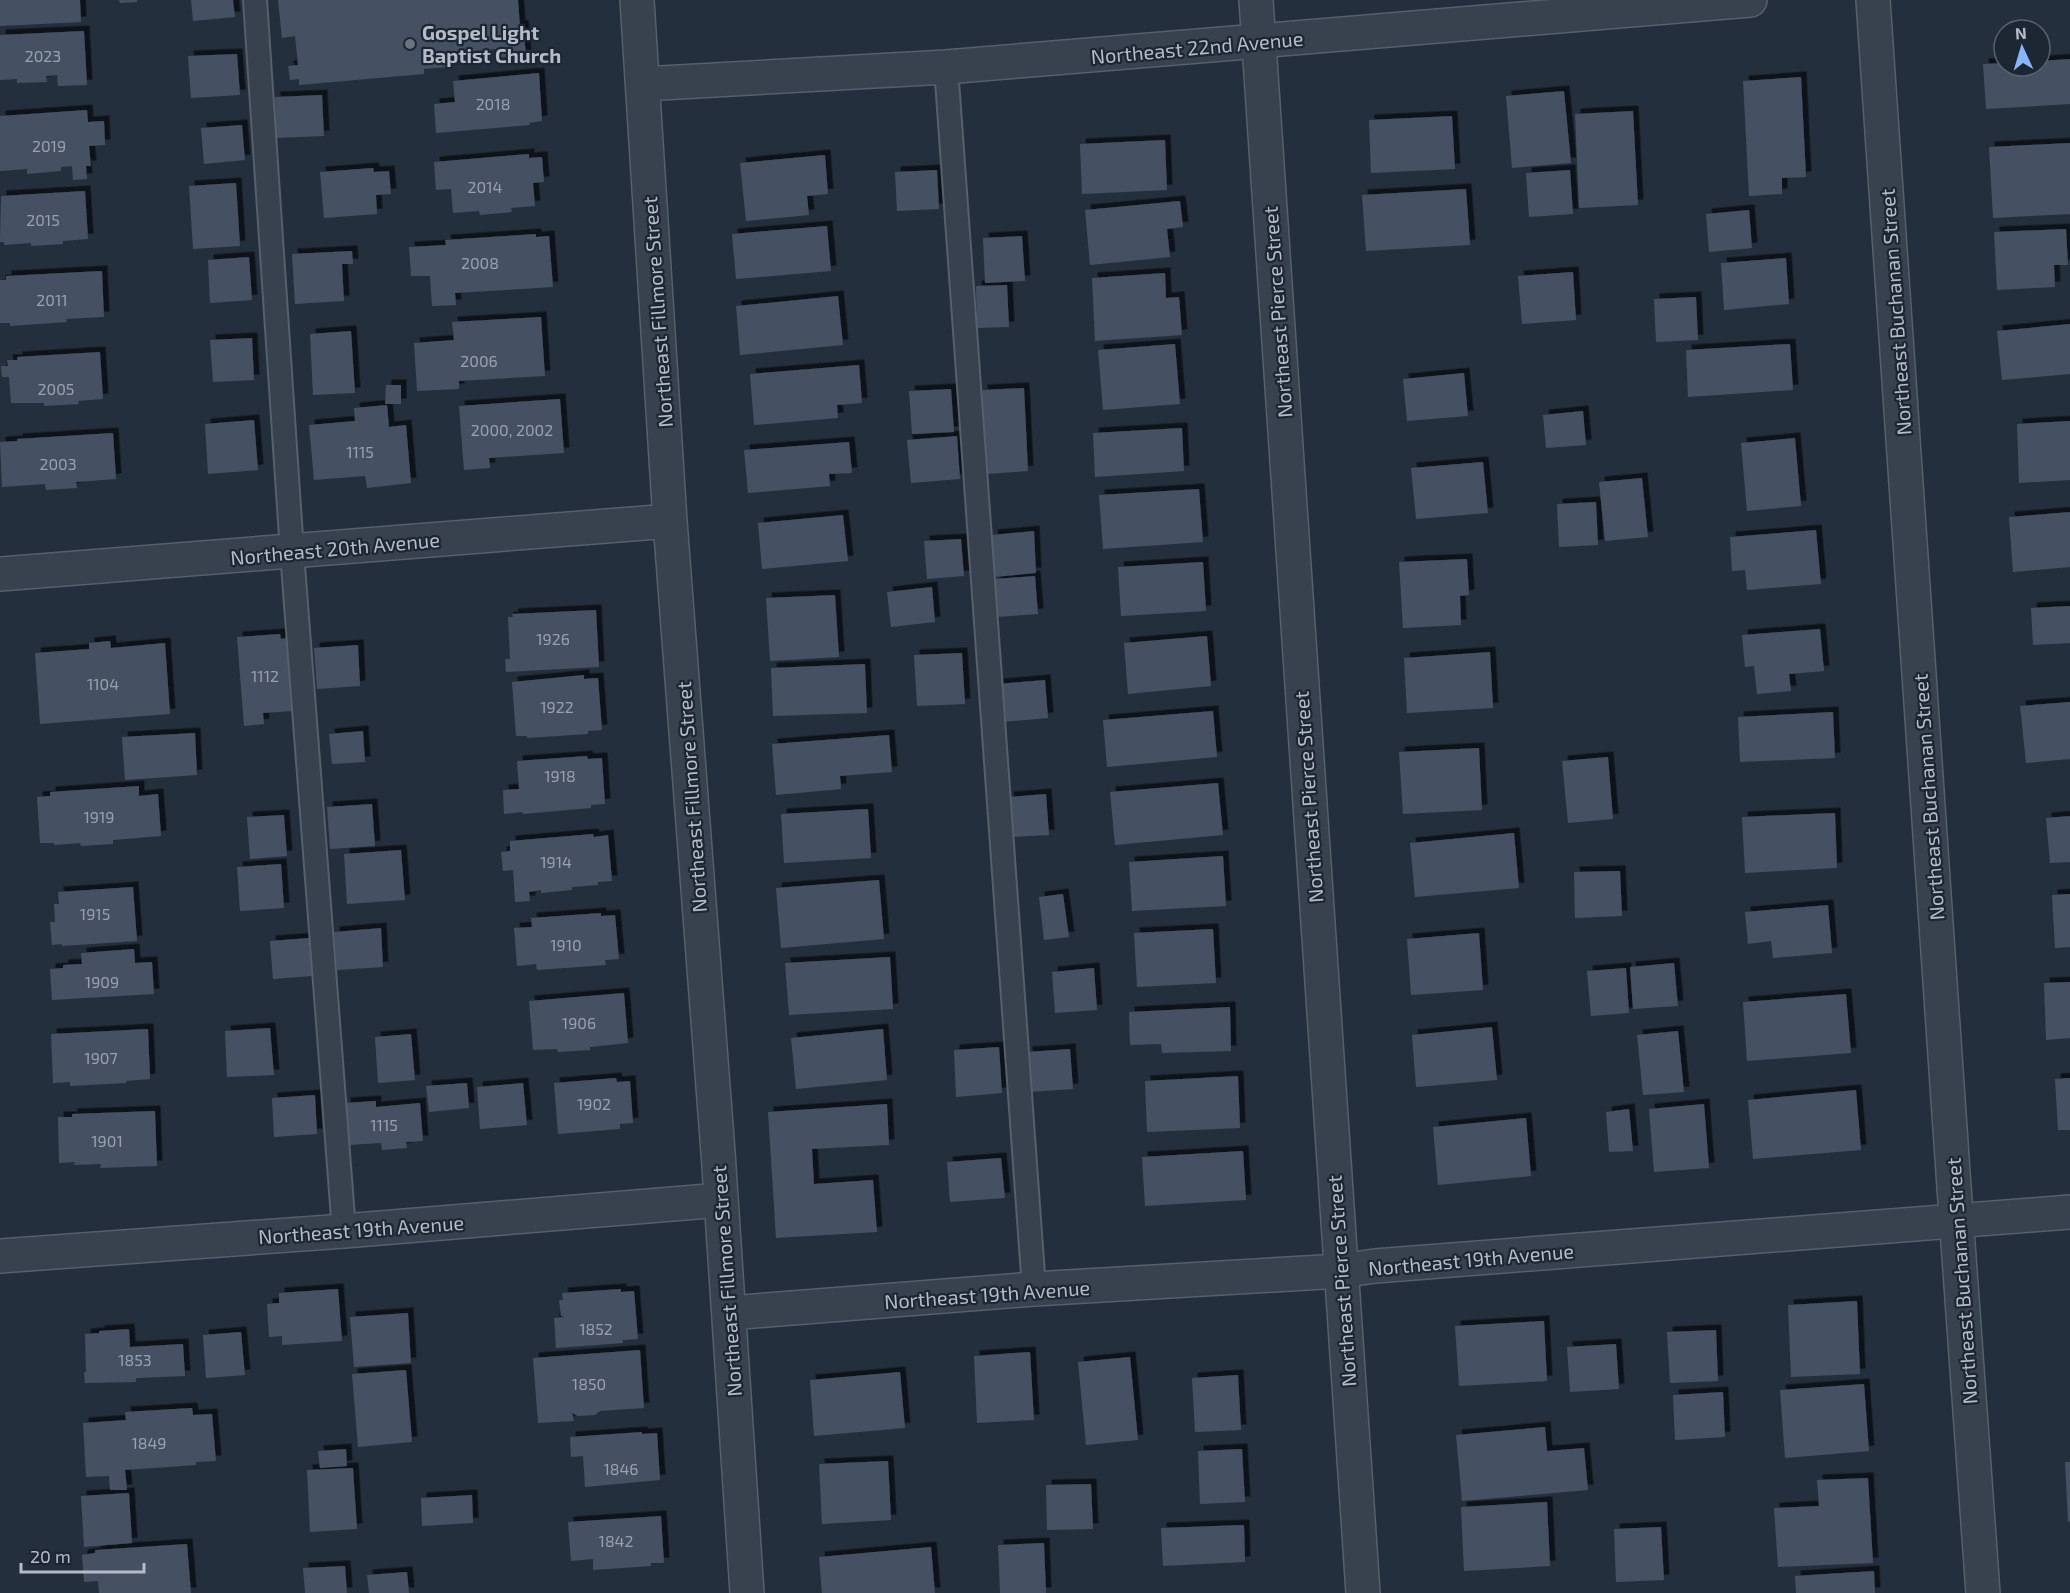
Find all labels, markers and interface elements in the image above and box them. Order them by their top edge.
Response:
north arrow [1992,18,2052,78]
place label: Gospel Light Baptist Church [422,20,561,67]
text: N [2014,23,2027,42]
street label: Northeast 22nd Avenue [1090,26,1304,68]
marker: Gospel Light Baptist Church [403,37,417,51]
house number: 2023 [25,46,61,65]
house number: 2018 [476,94,510,113]
house number: 2019 [32,136,66,155]
house number: 2014 [468,177,503,196]
street label: Northeast Buchanan Street [1874,188,1916,436]
street label: Northeast Fillmore Street [637,195,677,428]
street label: Northeast Pierce Street [1258,205,1296,419]
house number: 2015 [26,210,60,229]
house number: 2008 [461,253,499,272]
house number: 2011 [36,290,68,309]
house number: 2006 [460,351,498,370]
house number: 2005 [38,379,74,398]
house number: 2000, 2002 [471,420,553,439]
house number: 1115 [346,442,374,461]
house number: 2003 [39,454,77,473]
street label: Northeast 20th Avenue [229,527,441,569]
house number: 1926 [536,629,570,648]
house number: 1112 [251,666,279,685]
street label: Northeast Buchanan Street [1907,673,1949,921]
house number: 1104 [87,674,119,693]
street label: Northeast Fillmore Street [671,680,711,913]
street label: Northeast Pierce Street [1289,690,1327,904]
house number: 1922 [540,697,574,716]
house number: 1918 [544,766,576,785]
house number: 1919 [83,807,115,826]
house number: 1914 [540,852,572,871]
house number: 1915 [80,904,110,923]
house number: 1910 [550,935,582,954]
house number: 1909 [85,972,119,991]
house number: 1906 [562,1013,596,1032]
house number: 1907 [84,1048,118,1067]
house number: 1902 [577,1094,611,1113]
house number: 1115 [370,1115,398,1134]
house number: 1901 [91,1131,123,1150]
street label: Northeast Buchanan Street [1940,1157,1982,1405]
street label: Northeast Fillmore Street [706,1164,746,1397]
street label: Northeast Pierce Street [1322,1174,1360,1388]
street label: Northeast 19th Avenue [257,1210,465,1248]
street label: Northeast 19th Avenue [1367,1238,1575,1280]
street label: Northeast 19th Avenue [883,1275,1091,1313]
house number: 1852 [579,1319,613,1338]
house number: 1853 [118,1350,152,1369]
house number: 1850 [572,1374,606,1393]
house number: 1849 [131,1433,167,1452]
house number: 1846 [603,1459,639,1478]
house number: 1842 [599,1531,633,1550]
scale bar [21,1536,144,1574]
text: 20 m [30,1545,71,1567]

